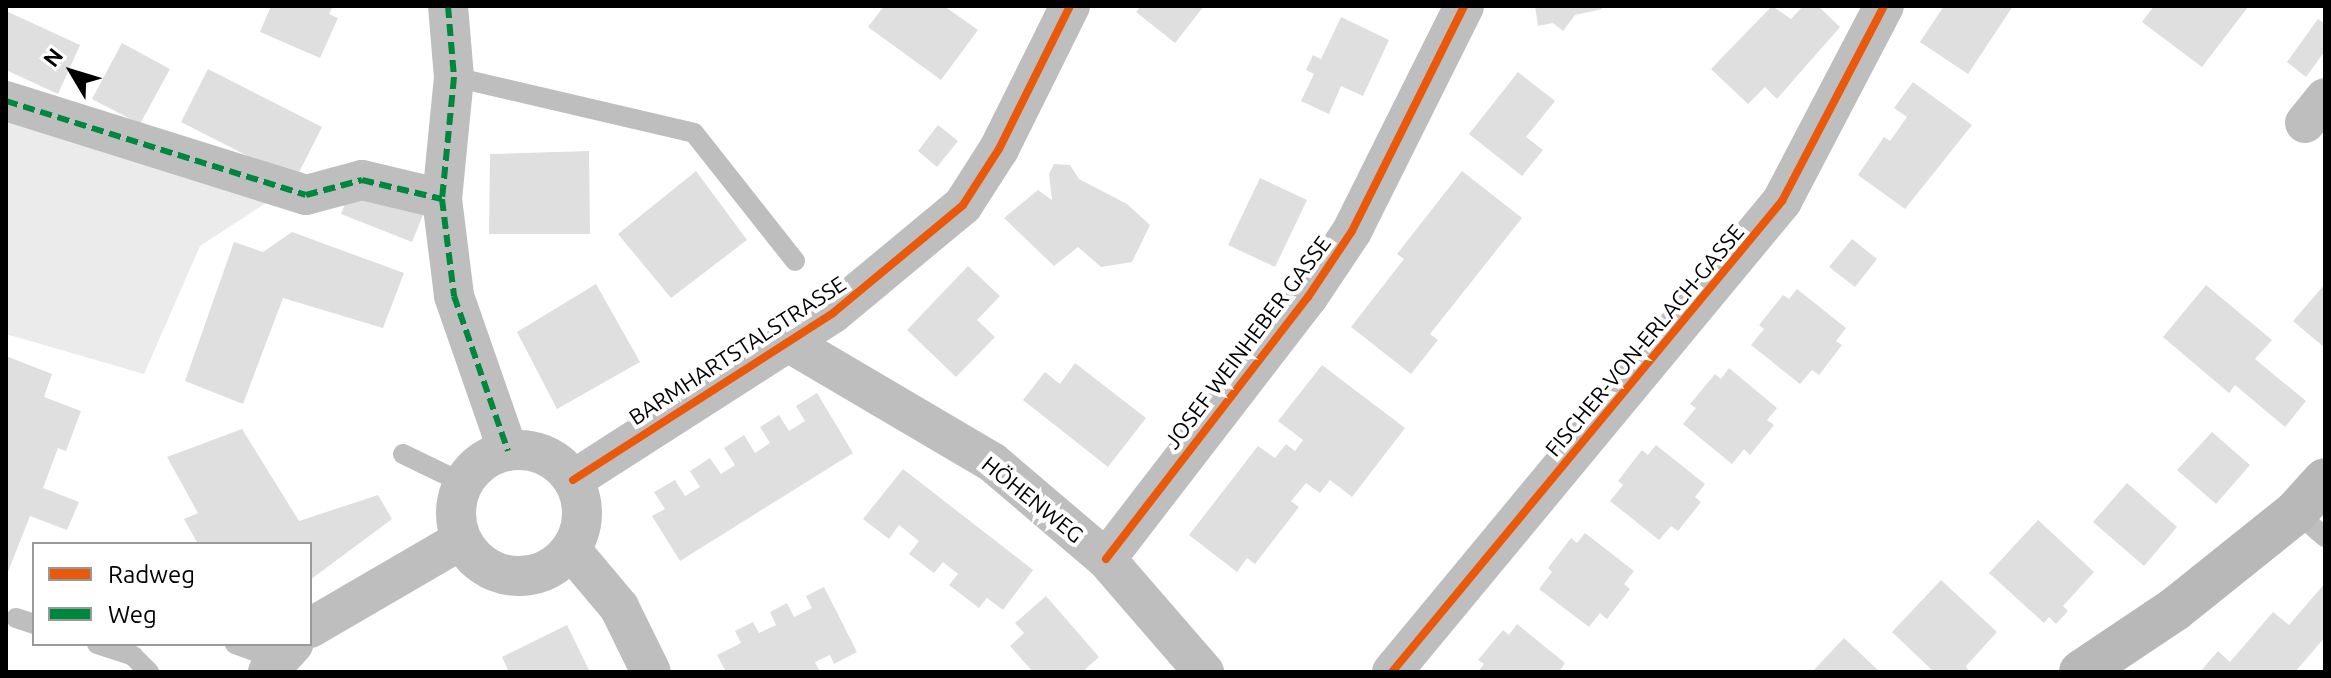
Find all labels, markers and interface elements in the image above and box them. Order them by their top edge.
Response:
north arrow [32,32,112,112]
text: N [38,43,68,71]
street label: FISCHER-VON-ERLACH-GASSE [1539,219,1749,461]
street label: JOSEF WEINHEBER GASSE [1158,230,1336,454]
street label: BARMHARTSTALSTRASSE [624,270,850,430]
street label: HÖHENWEG [977,450,1089,548]
legend [32,542,312,646]
text: Radweg [108,561,195,588]
text: Weg [108,601,157,628]

